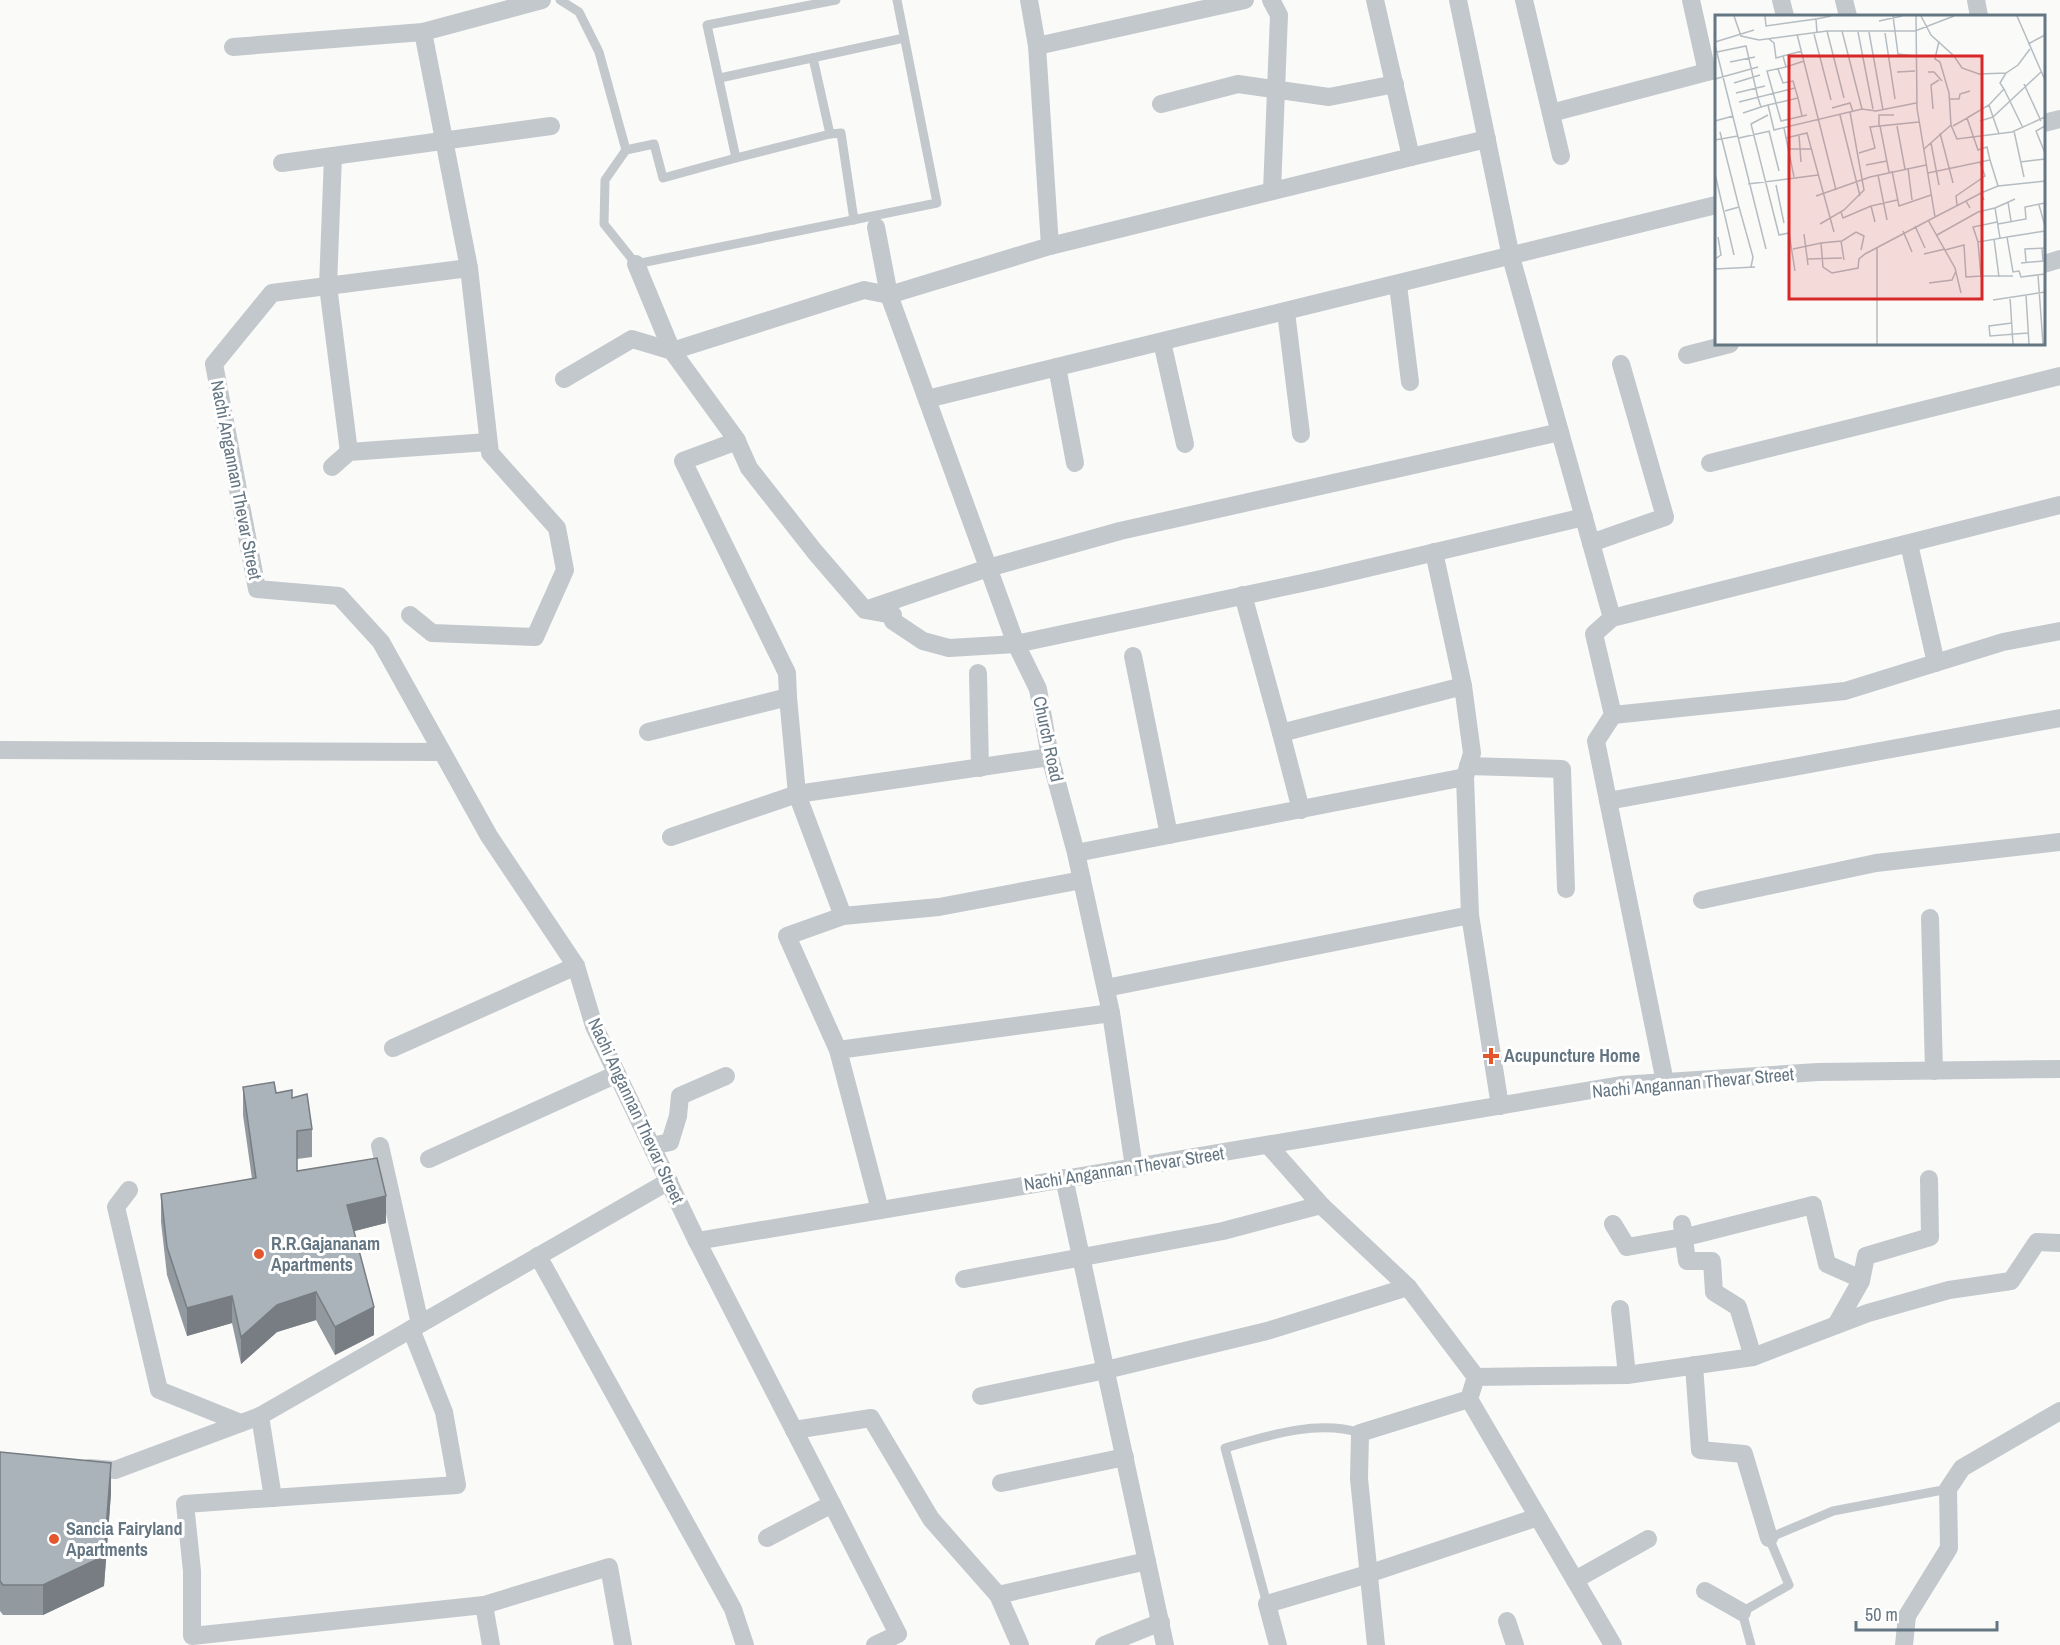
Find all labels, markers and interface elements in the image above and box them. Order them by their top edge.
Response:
inset map [1715,15,2045,345]
street label: Nachi Angannan Thevar Street [205,378,268,582]
street label: Church Road [1027,694,1070,784]
street label: Nachi Angannan Thevar Street [582,1014,691,1208]
place label: Acupuncture Home [1504,1043,1640,1068]
marker: Acupuncture Home [1482,1047,1500,1065]
street label: Nachi Angannan Thevar Street [1591,1061,1795,1104]
street label: Nachi Angannan Thevar Street [1022,1140,1226,1197]
place label: R.R.Gajananam Apartments [271,1231,380,1277]
marker: R.R.Gajananam Apartments [252,1247,266,1261]
place label: Sancia Fairyland Apartments [66,1516,183,1562]
marker: Sancia Fairyland Apartments [47,1532,61,1546]
scale bar [1856,1594,1997,1632]
text: 50 m [1865,1602,1898,1627]

